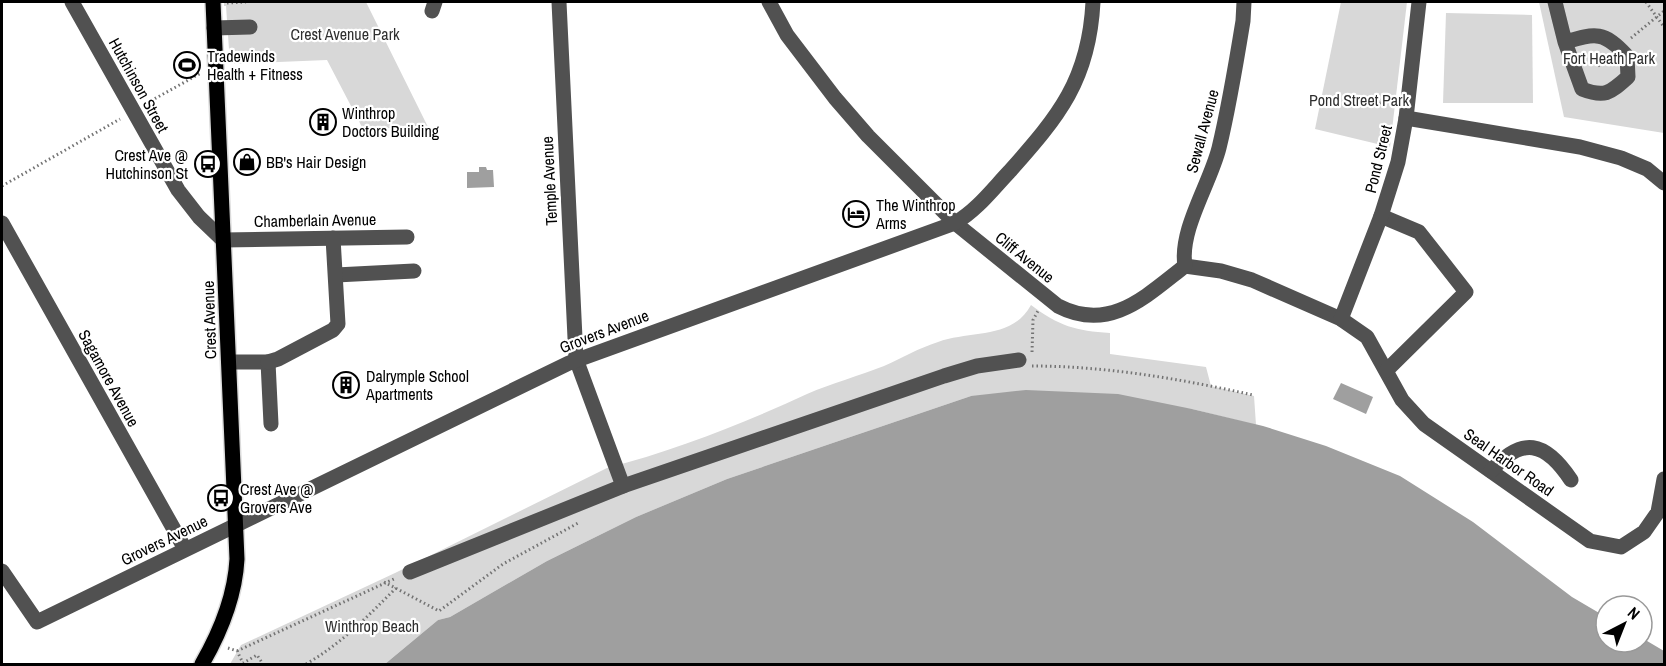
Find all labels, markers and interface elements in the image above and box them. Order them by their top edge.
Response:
park label: Crest Avenue Park [290,23,400,45]
street label: Hutchinson Street [104,34,174,137]
place label: Tradewinds Health + Fitness [207,45,303,85]
park label: Fort Heath Park [1563,47,1655,69]
sports icon: Tradewinds Health + Fitness [172,50,202,80]
street label: Sewall Avenue [1180,87,1224,175]
park label: Pond Street Park [1309,89,1409,111]
place label: Winthrop Doctors Building [342,102,440,142]
building icon: Winthrop Doctors Building [308,107,338,137]
street label: Pond Street [1359,122,1397,195]
street label: Temple Avenue [536,136,562,226]
place label: Crest Ave @ Hutchinson St [106,144,188,184]
shop icon: BB's Hair Design [232,147,262,177]
bus stop icon: Crest Ave @ Hutchinson St [193,149,223,179]
place label: BB's Hair Design [266,151,366,173]
place label: The Winthrop Arms [875,194,956,234]
hotel icon: The Winthrop Arms [841,199,871,229]
street label: Chamberlain Avenue [254,208,376,232]
street label: Cliff Avenue [991,226,1059,288]
street label: Crest Avenue [197,280,221,360]
street label: Grovers Avenue [556,304,652,358]
street label: Sagamore Avenue [73,326,145,430]
place label: Dalrymple School Apartments [365,365,469,405]
building icon: Dalrymple School Apartments [331,370,361,400]
street label: Seal Harbor Road [1460,423,1558,501]
place label: Crest Ave @ Grovers Ave [240,478,314,518]
bus stop icon: Crest Ave @ Grovers Ave [206,483,236,513]
street label: Grovers Avenue [117,510,211,570]
north arrow [1594,594,1654,654]
text: N [1623,602,1645,624]
park label: Winthrop Beach [325,615,419,637]

